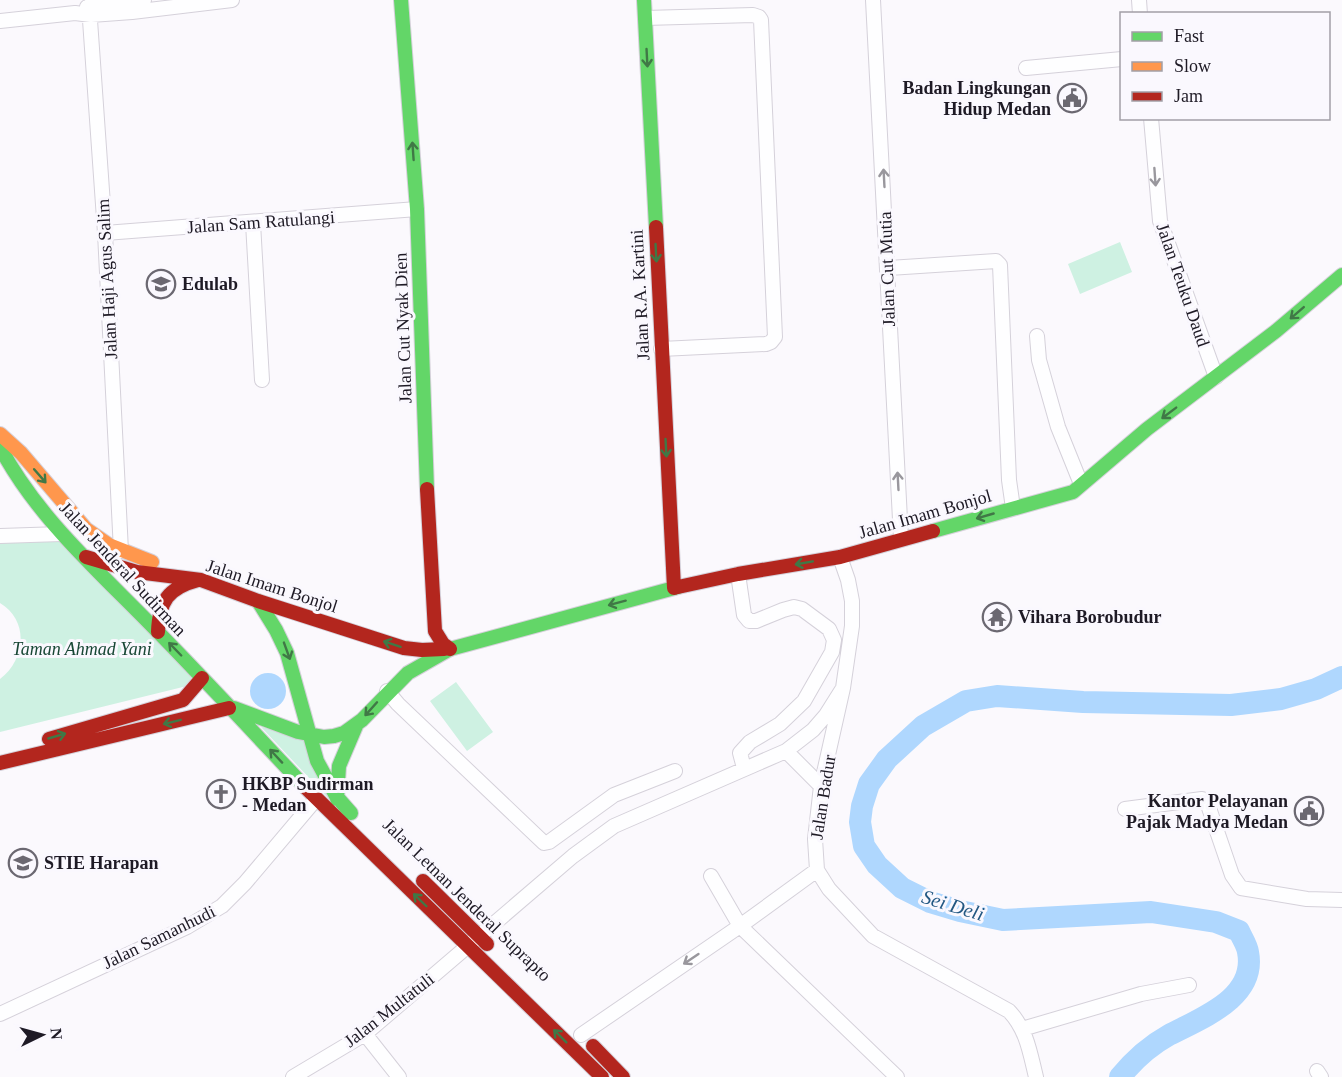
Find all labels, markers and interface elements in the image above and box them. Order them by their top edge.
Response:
legend [1120,12,1330,120]
text: Fast [1174,26,1204,46]
one-way arrow [642,48,653,68]
text: Slow [1174,56,1211,76]
place label: Badan Lingkungan Hidup Medan [902,78,1051,119]
public building icon: Badan Lingkungan Hidup Medan [1056,82,1088,114]
text: Jam [1174,86,1203,106]
one-way arrow [407,141,418,161]
one-way arrow [1150,166,1161,186]
one-way arrow [878,168,889,188]
street label: Jalan Haji Agus Salim [93,198,121,360]
street label: Jalan Sam Ratulangi [186,207,336,237]
street label: Jalan Cut Mutia [875,211,899,327]
street label: Jalan Teuku Daud [1152,221,1214,349]
street label: Jalan R.A. Kartini [627,229,653,361]
one-way arrow [651,243,662,263]
street label: Jalan Cut Nyak Dien [390,252,416,404]
school or university icon: Edulab [145,268,177,300]
place label: Edulab [182,274,238,294]
one-way arrow [1290,306,1305,320]
one-way arrow [1162,406,1178,419]
one-way arrow [661,437,672,457]
one-way arrow [34,468,47,484]
one-way arrow [893,471,904,491]
street label: Jalan Imam Bonjol [856,486,994,542]
street label: Jalan Jenderal Sudirman [56,498,190,640]
one-way arrow [976,510,995,522]
street label: Jalan Imam Bonjol [204,555,340,617]
one-way arrow [794,558,814,569]
one-way arrow [608,598,627,609]
temple icon: Vihara Borobudur [981,601,1013,633]
place label: Vihara Borobudur [1018,607,1162,627]
one-way arrow [383,638,402,649]
park label: Taman Ahmad Yani [12,639,152,659]
one-way arrow [282,641,293,660]
one-way arrow [168,642,182,657]
one-way arrow [364,702,378,717]
one-way arrow [163,716,182,728]
one-way arrow [47,730,66,742]
one-way arrow [269,749,283,764]
street label: Jalan Badur [806,753,840,841]
place label: HKBP Sudirman - Medan [242,774,374,815]
church icon: HKBP Sudirman - Medan [205,778,237,810]
place label: Kantor Pelayanan Pajak Madya Medan [1126,791,1288,832]
public building icon: Kantor Pelayanan Pajak Madya Medan [1293,795,1325,827]
street label: Jalan Letnan Jenderal Suprapto [379,815,555,985]
school or university icon: STIE Harapan [7,847,39,879]
place label: STIE Harapan [44,853,159,873]
water label: Sei Deli [919,885,987,925]
one-way arrow [412,893,427,908]
street label: Jalan Samanhudi [100,901,218,973]
one-way arrow [684,953,700,965]
street label: Jalan Multatuli [340,969,438,1051]
north arrow [12,1005,72,1065]
text: N [47,1027,65,1041]
one-way arrow [553,1028,567,1043]

